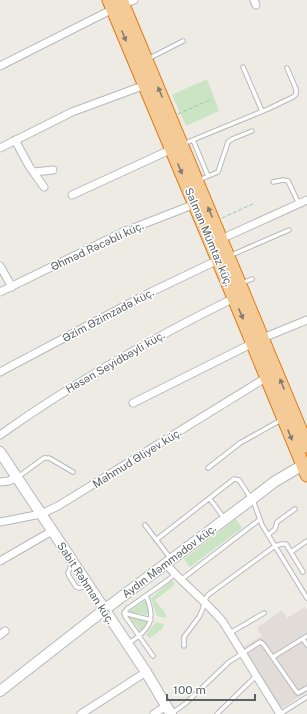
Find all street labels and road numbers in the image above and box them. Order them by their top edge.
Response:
street label: Salman Mümtaz küç. [182,186,235,288]
street label: Əhməd Rəcəbli küç. [49,219,146,274]
street label: Əzim Əzimzadə küç. [60,286,156,345]
street label: Həsən Seyidbəyli küç. [63,329,167,396]
street label: Mahmud Əliyev küç. [90,426,184,491]
street label: Aydın Məmmədov küç. [120,522,219,601]
street label: Sabit Rəhman küç. [54,540,117,627]

